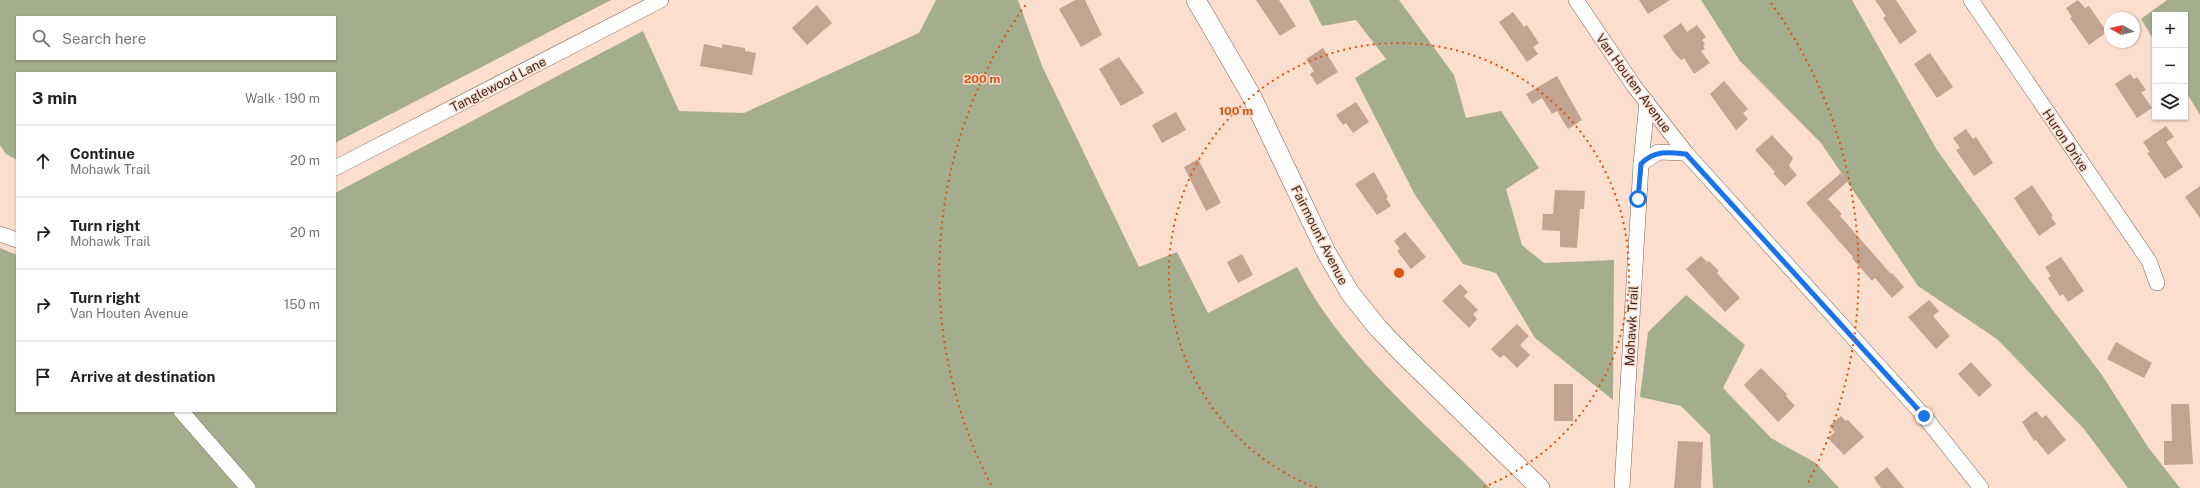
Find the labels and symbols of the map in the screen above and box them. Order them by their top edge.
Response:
north arrow [2104,12,2140,48]
street label: Van Houten Avenue [1593,31,1674,136]
street label: Tanglewood Lane [448,54,549,115]
text: 200 m [964,72,1000,86]
text: 100 m [1219,104,1253,118]
street label: Huron Drive [2039,106,2092,174]
street label: Fairmount Avenue [1288,183,1351,287]
route start [1629,190,1647,208]
centre of rings [1392,266,1406,280]
street label: Mohawk Trail [1622,285,1641,367]
route end [1915,407,1933,425]

